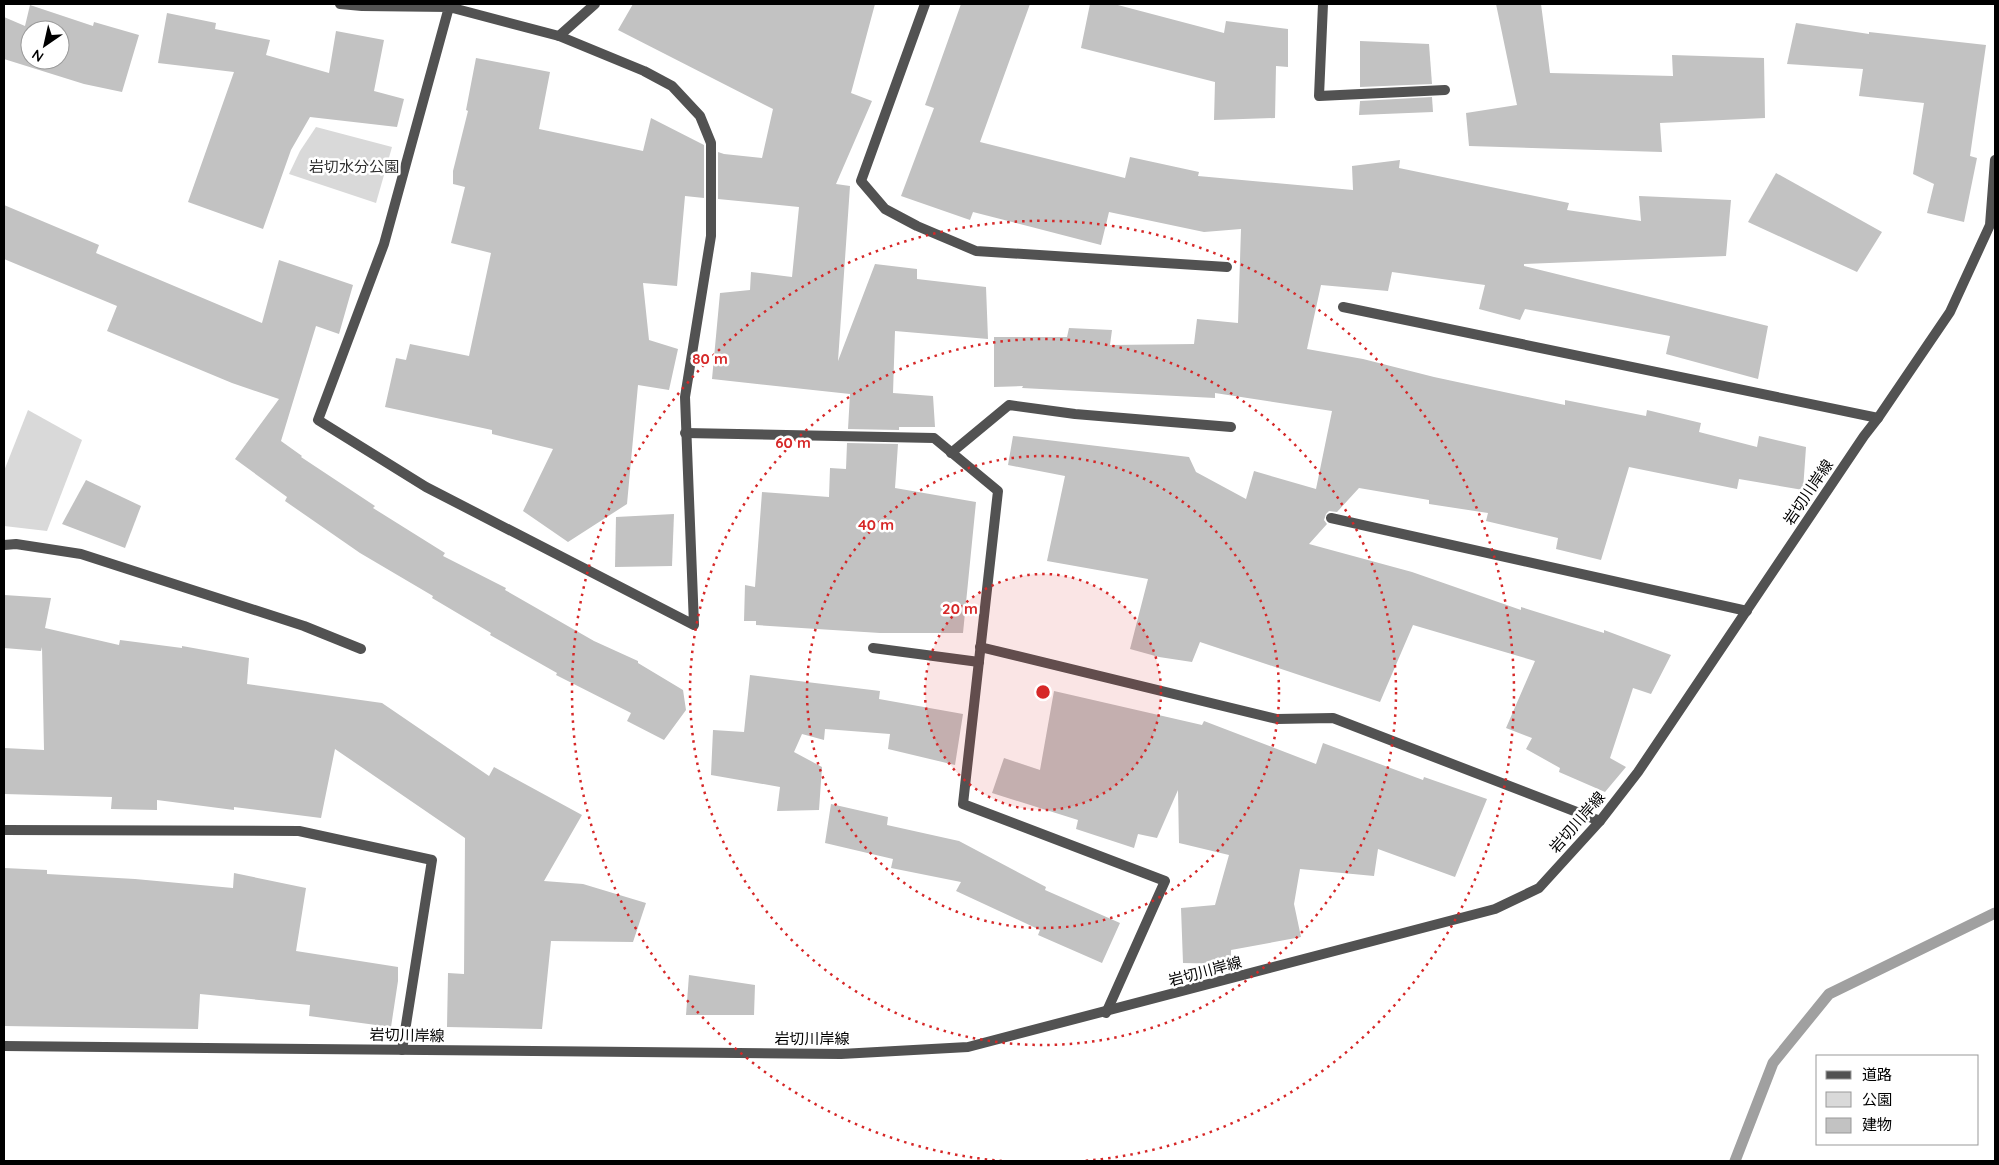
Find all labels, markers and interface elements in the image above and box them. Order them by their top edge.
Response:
north arrow [20,20,70,70]
text: N [28,45,47,66]
park label: 岩切水分公園 [309,157,399,176]
text: 80 m [692,349,728,368]
text: 60 m [775,433,811,452]
street label: 岩切川岸線 [1779,456,1837,528]
text: 40 m [858,515,894,534]
text: 20 m [942,599,978,618]
centre of rings [1034,683,1052,701]
street label: 岩切川岸線 [1545,787,1609,857]
street label: 岩切川岸線 [1166,952,1244,990]
street label: 岩切川岸線 [369,1025,445,1045]
street label: 岩切川岸線 [774,1029,850,1048]
legend [1816,1055,1979,1145]
text: 道路 [1862,1065,1892,1084]
text: 公園 [1862,1090,1892,1109]
text: 建物 [1862,1115,1892,1134]

